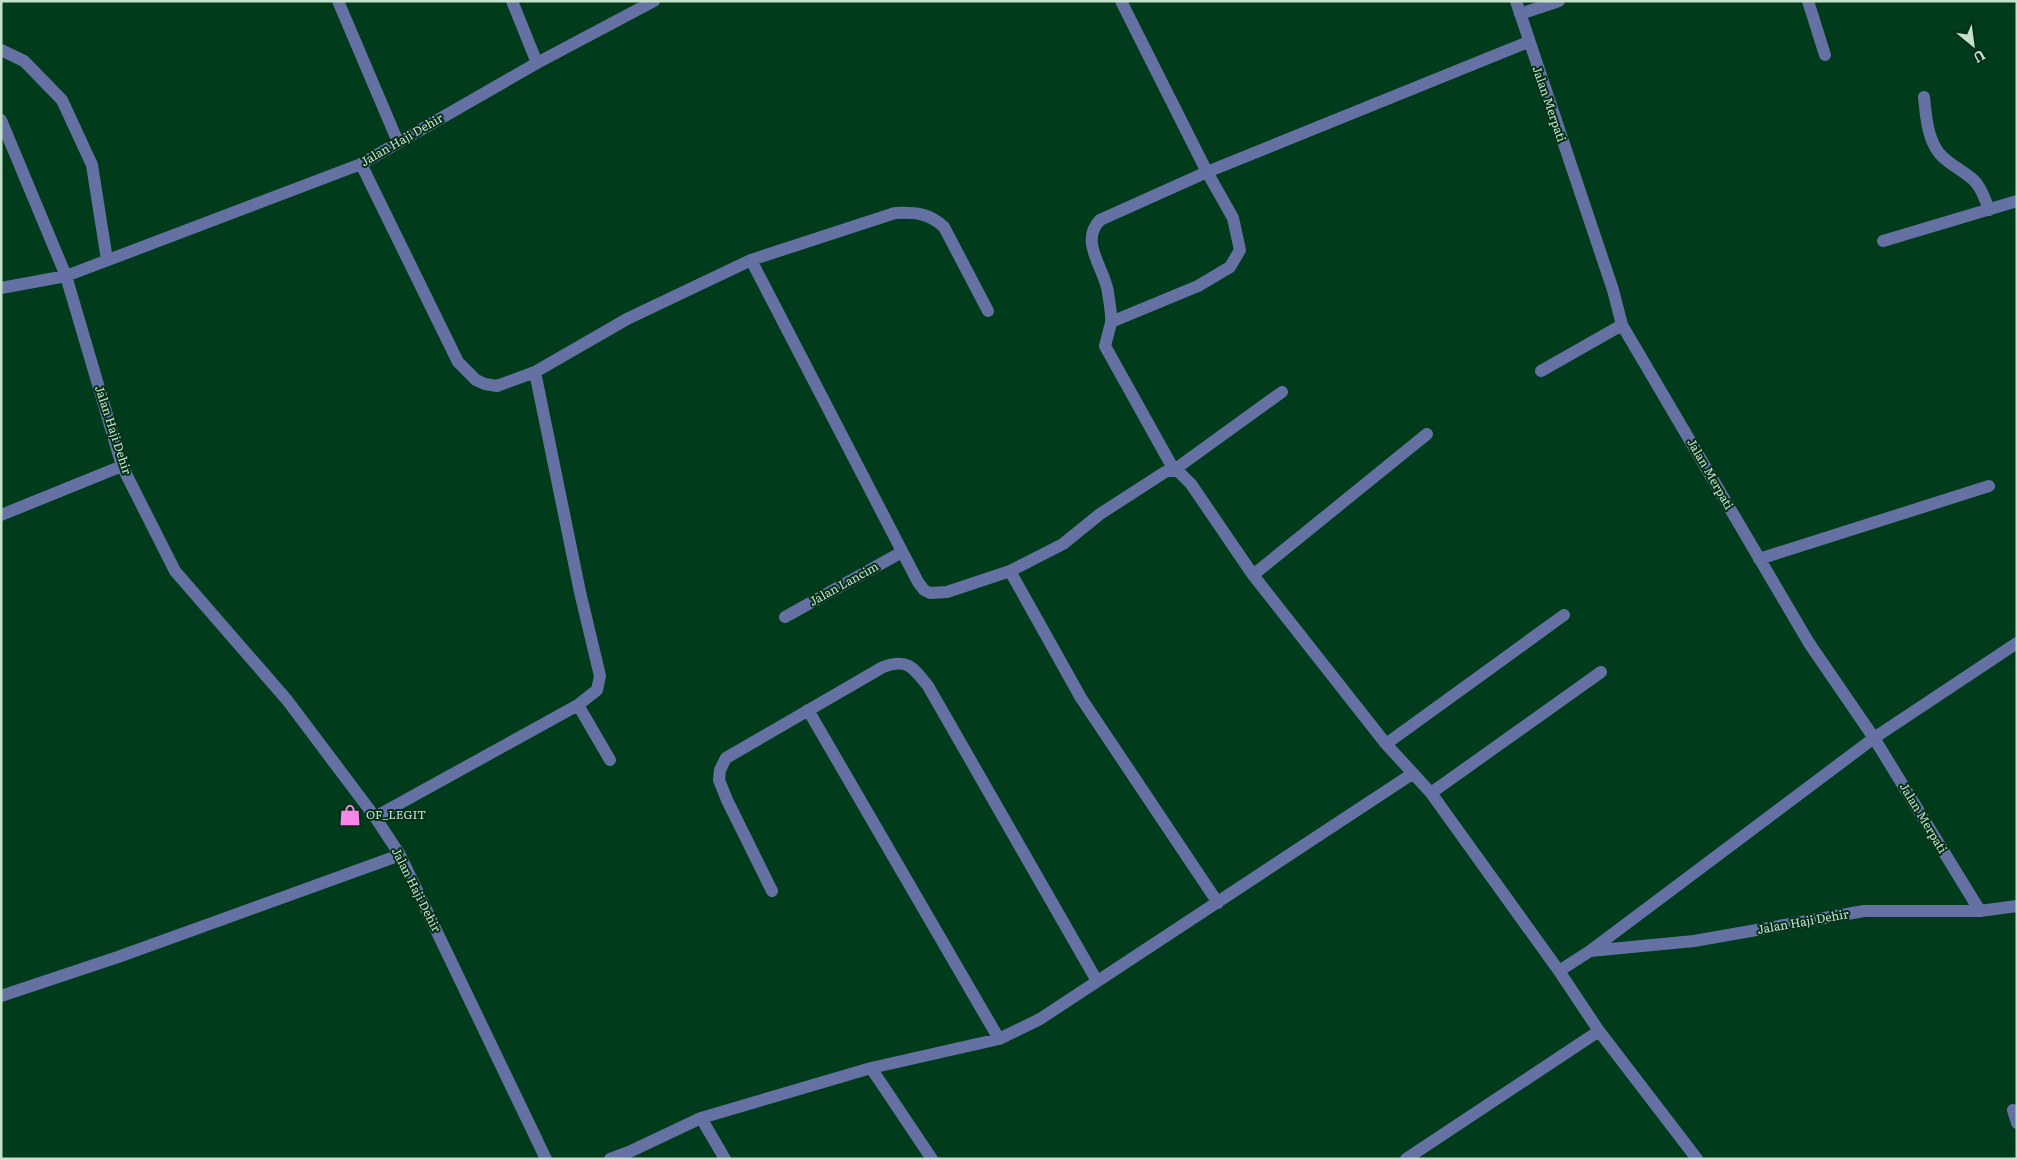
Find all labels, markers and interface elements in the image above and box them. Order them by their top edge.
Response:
north arrow [1948,20,1998,70]
text: U [1970,46,1989,69]
street label: Jalan Merpati [1529,63,1571,144]
street label: Jalan Haji Dehir [357,108,446,170]
street label: Jalan Haji Dehir [91,383,137,477]
street label: Jalan Merpati [1683,435,1738,512]
street label: Jalan Lancim [806,556,882,610]
street label: Jalan Merpati [1896,779,1952,856]
shop icon: OF_LEGIT [337,802,363,828]
place label: OF_LEGIT [366,805,426,823]
street label: Jalan Haji Dehir [388,844,446,935]
street label: Jalan Haji Dehir [1756,904,1850,938]

